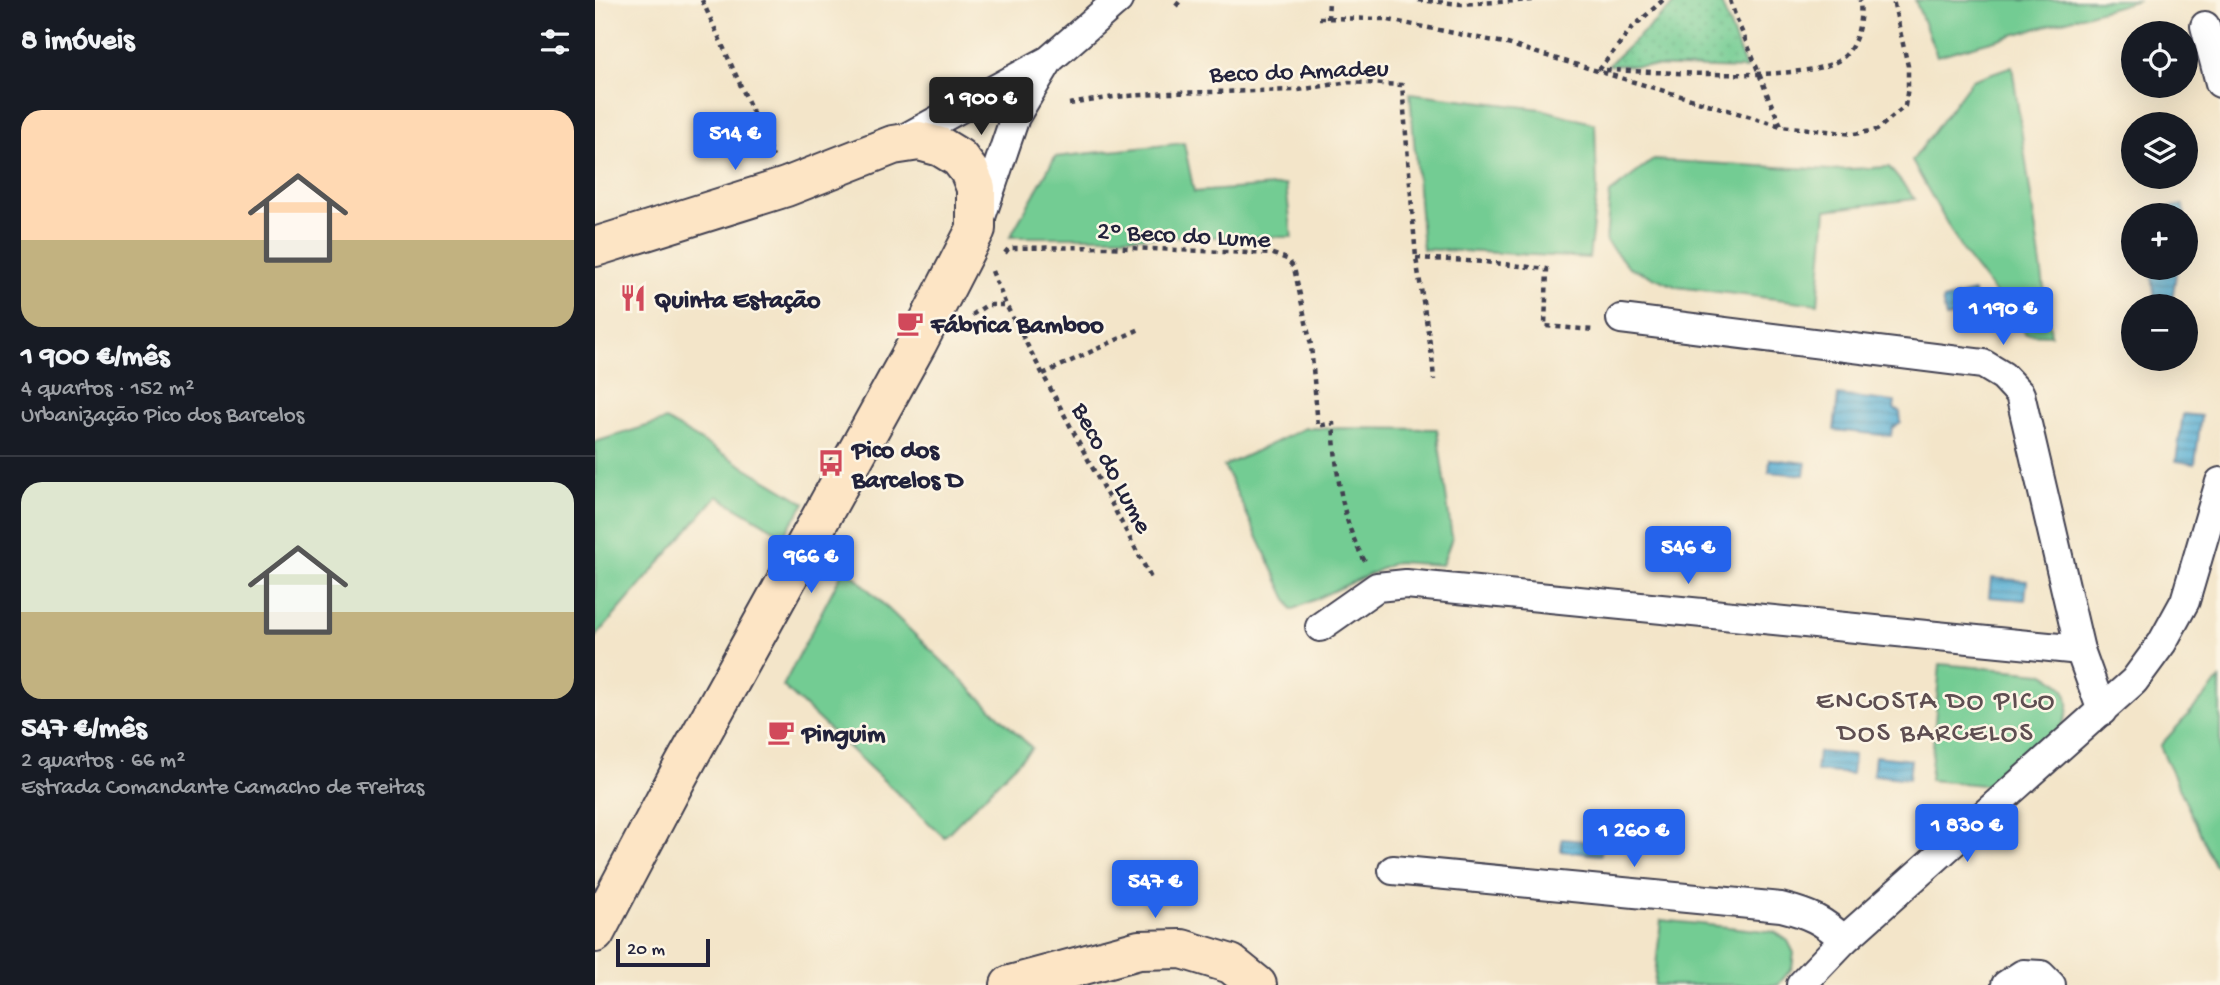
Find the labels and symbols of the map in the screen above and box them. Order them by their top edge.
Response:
street label: Beco do Amadeu [1208,55,1389,92]
pin: 1 900 € [916,78,1046,137]
pin: 514 € [686,113,784,172]
street label: 2º Beco do Lume [1096,217,1272,258]
restaurant icon: Quinta Estação [618,283,648,313]
place label: Quinta Estação [654,287,821,318]
pin: 1 190 € [1938,288,2068,347]
cafe icon: Fábrica Bamboo [895,308,925,338]
place label: Fábrica Bamboo [930,312,1104,343]
street label: Beco do Lume [1062,398,1158,540]
place label: Pico dos Barcelos D [850,437,964,498]
bus stop icon: Pico dos Barcelos D [816,448,846,478]
pin: 546 € [1639,526,1737,586]
pin: 966 € [762,536,860,595]
district label: ENCOSTA DO PICO DOS BARCELOS [1816,686,2056,751]
cafe icon: Pinguim [766,717,796,747]
place label: Pinguim [800,721,886,752]
pin: 1 830 € [1902,804,2032,864]
pin: 1 260 € [1569,810,1699,869]
pin: 547 € [1106,860,1204,920]
scale bar [616,936,711,968]

